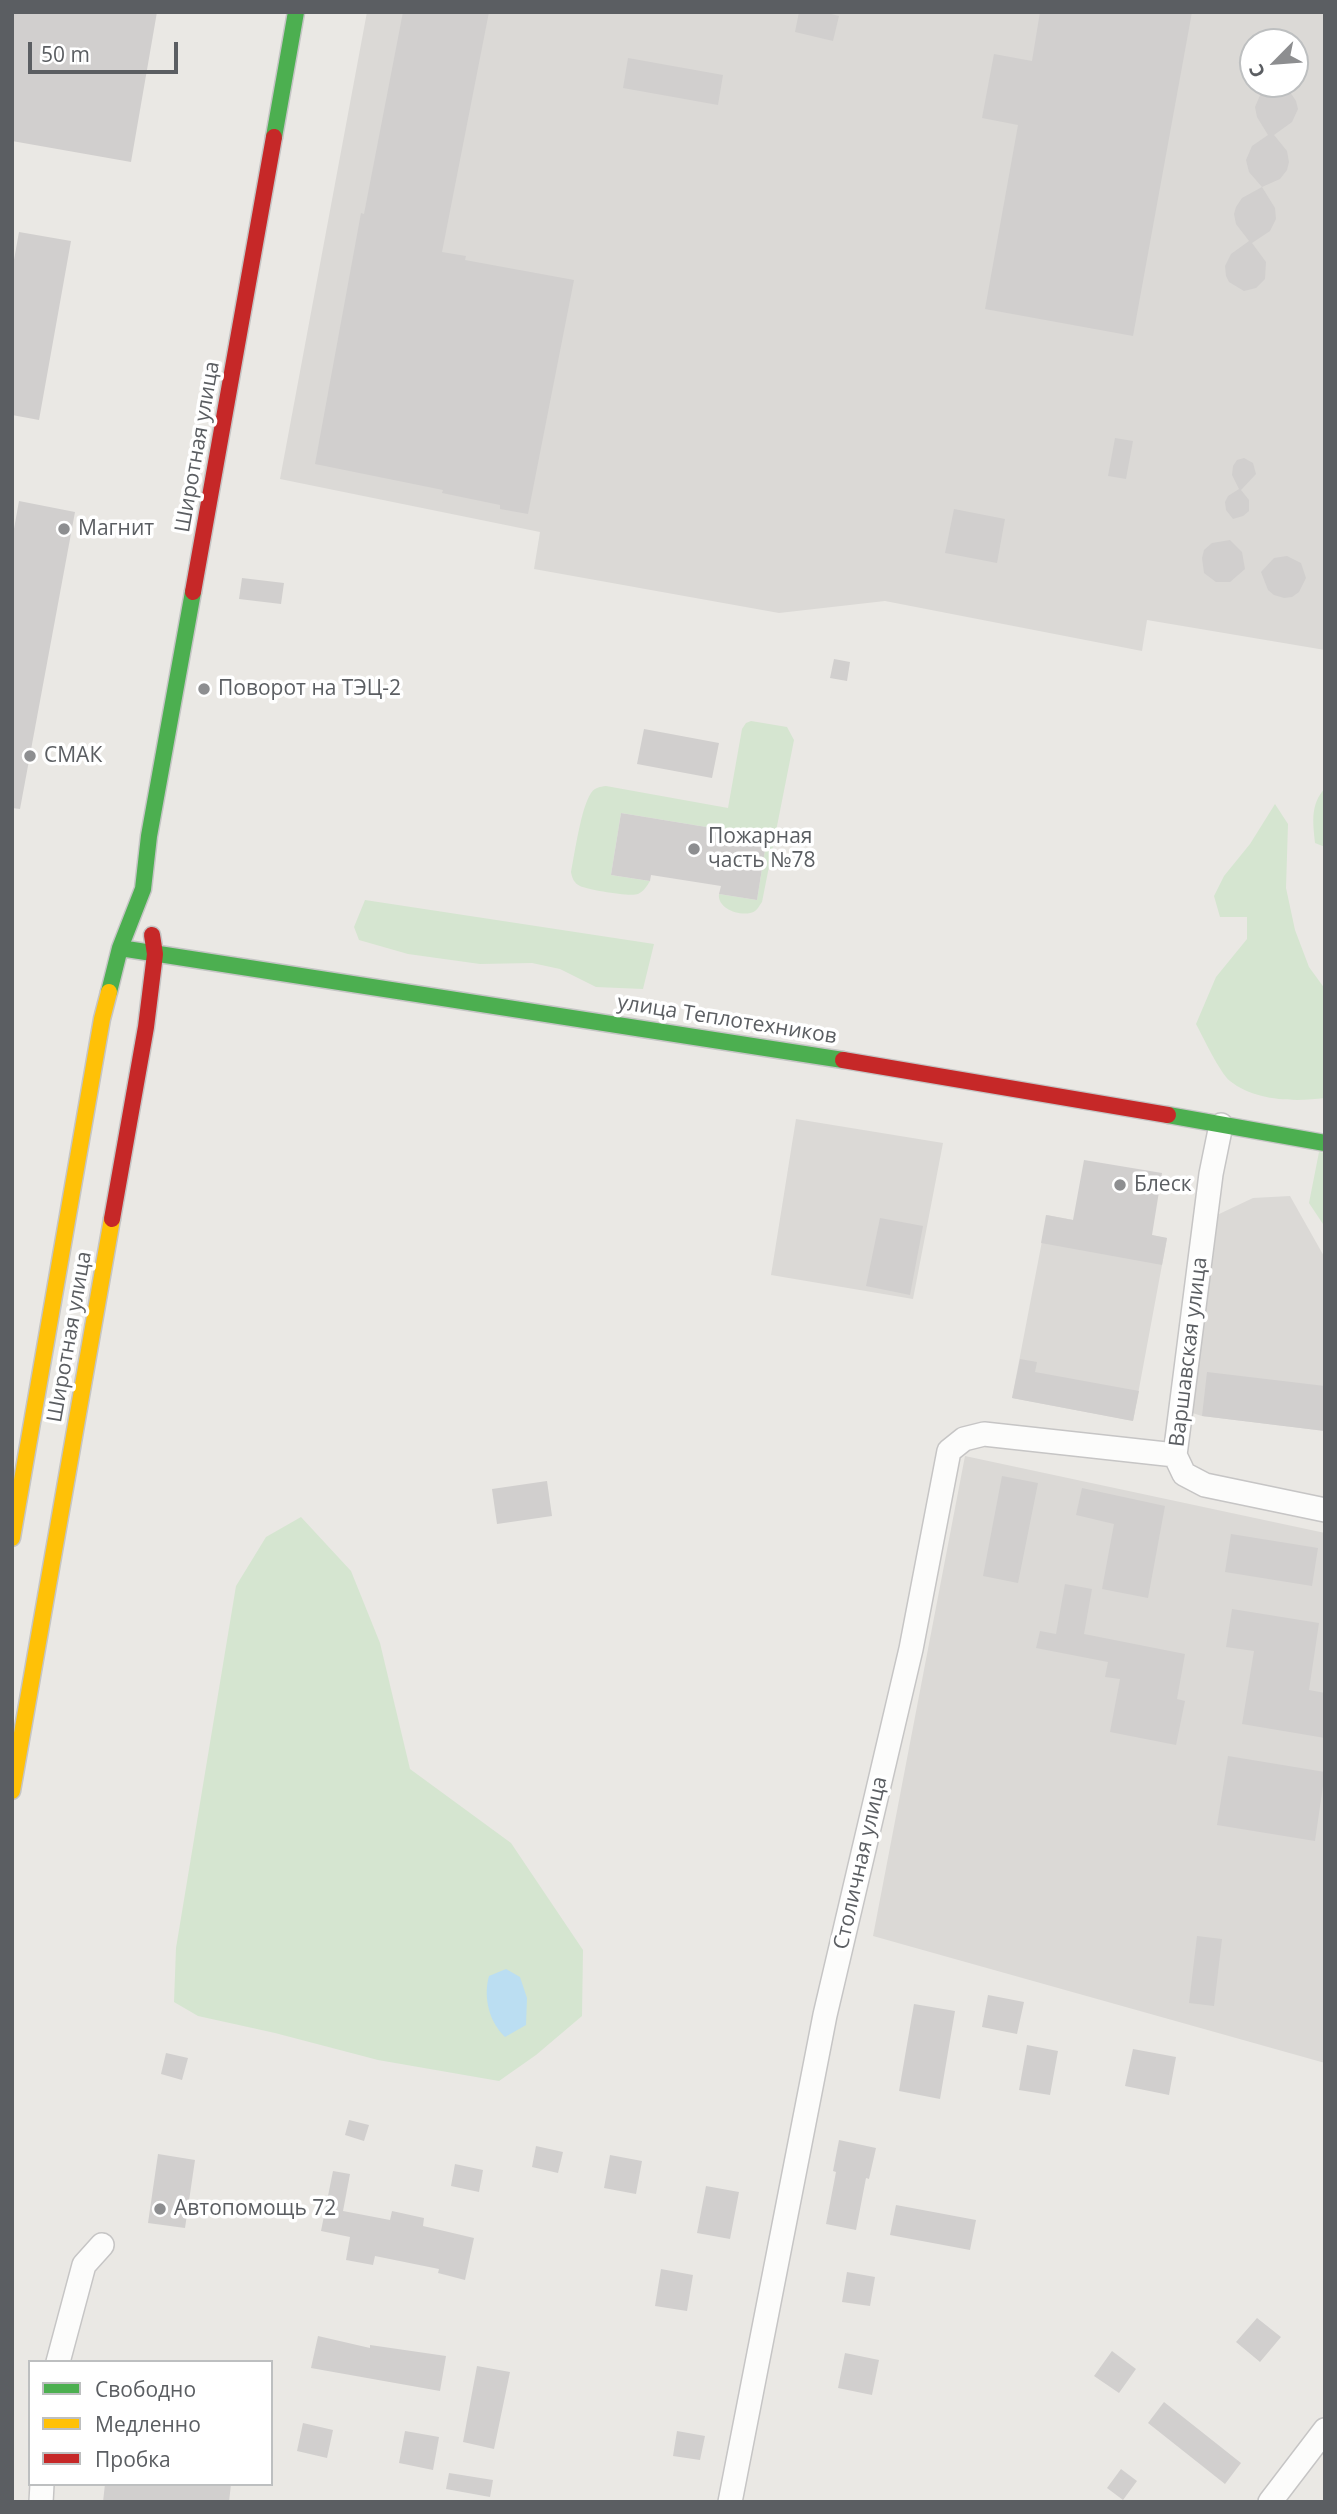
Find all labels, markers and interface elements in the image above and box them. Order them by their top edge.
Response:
scale bar [32,28,182,72]
north arrow [1239,28,1309,98]
text: 50 m [41,40,90,68]
text: С [1242,60,1271,82]
street label: Широтная улица [171,360,225,534]
place label: Магнит [78,516,154,542]
marker: Магнит [56,521,72,537]
place label: Поворот на ТЭЦ-2 [218,676,401,702]
marker: Поворот на ТЭЦ-2 [196,681,212,697]
place label: СМАК [44,743,102,769]
marker: СМАК [22,748,38,764]
place label: Пожарная часть №78 [708,824,816,874]
marker: Пожарная часть №78 [686,841,702,857]
street label: улица Теплотехников [615,990,839,1050]
place label: Блеск [1134,1172,1192,1198]
marker: Блеск [1112,1177,1128,1193]
street label: Широтная улица [43,1250,97,1424]
street label: Варшавская улица [1165,1256,1213,1448]
street label: Столичная улица [829,1774,893,1952]
place label: Автопомощь 72 [174,2196,336,2222]
marker: Автопомощь 72 [152,2201,168,2217]
legend [28,2360,273,2486]
text: Свободно [95,2375,196,2403]
text: Медленно [95,2410,201,2438]
text: Пробка [95,2445,171,2473]

